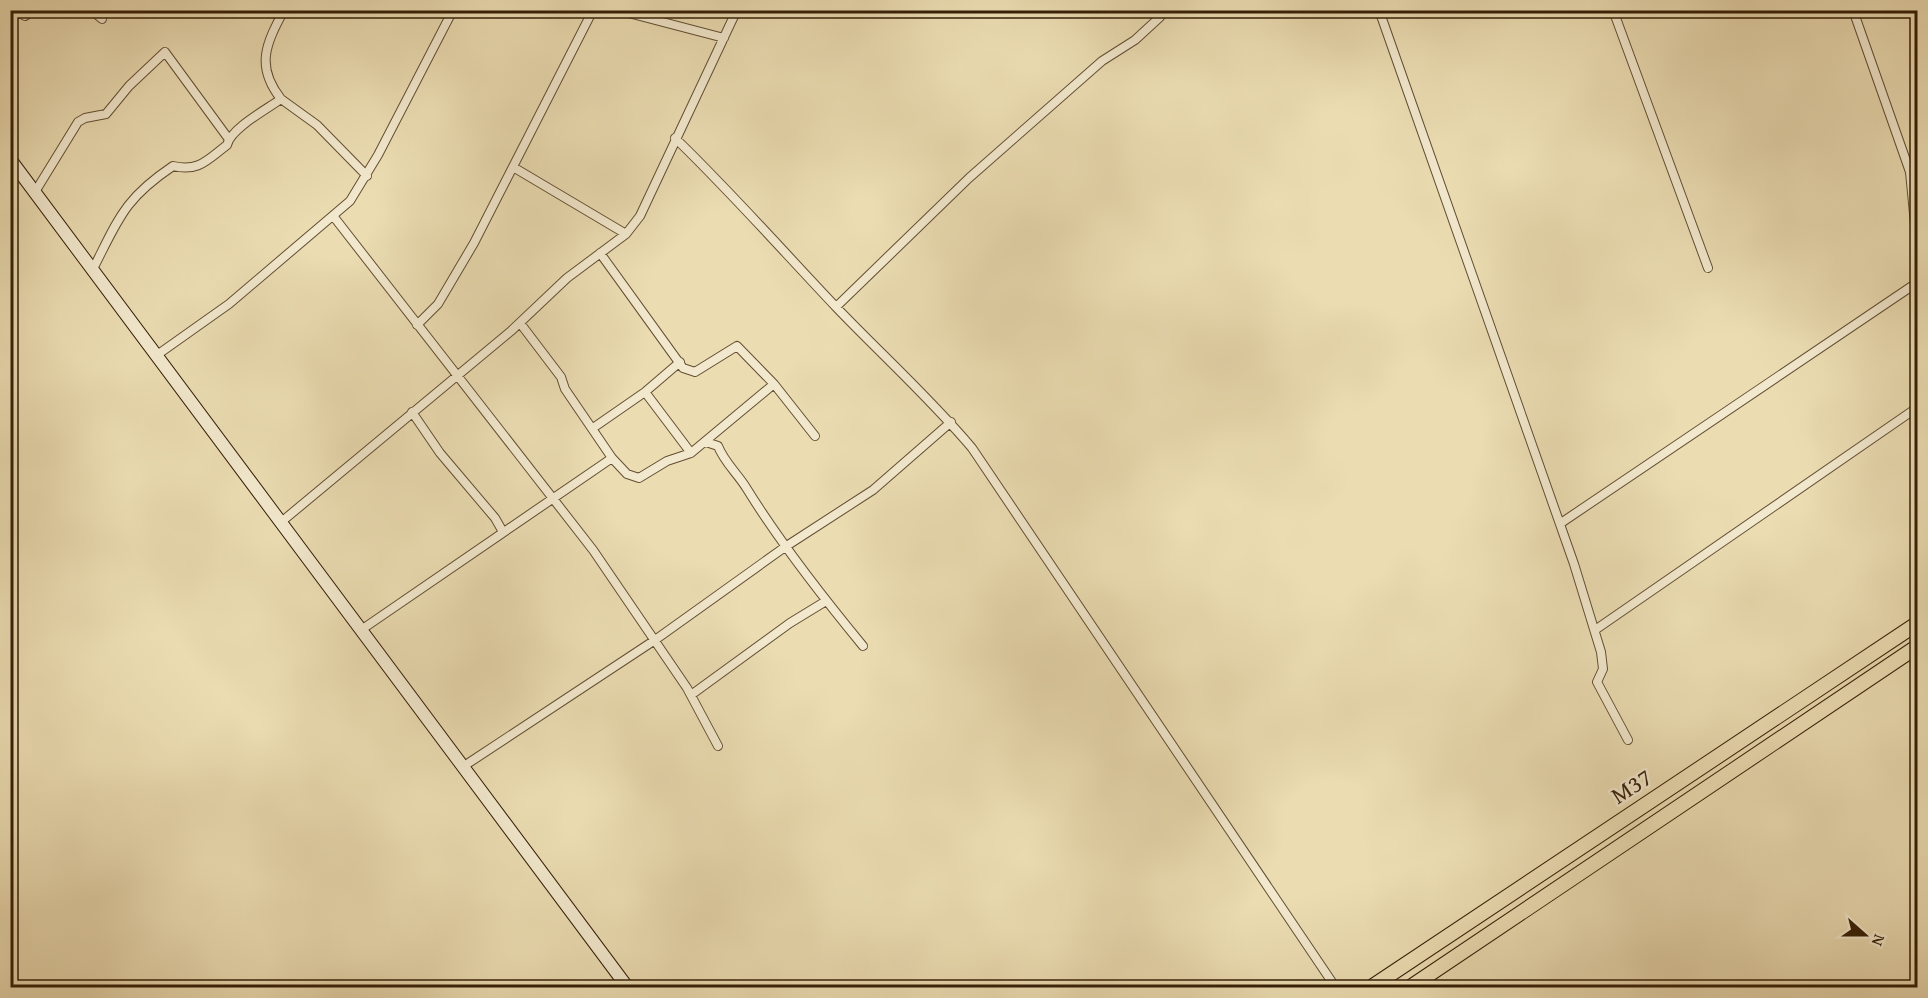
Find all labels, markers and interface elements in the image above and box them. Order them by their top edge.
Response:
street label: M37 [1604,760,1658,812]
north arrow [1835,905,1895,965]
text: N [1866,931,1892,950]

